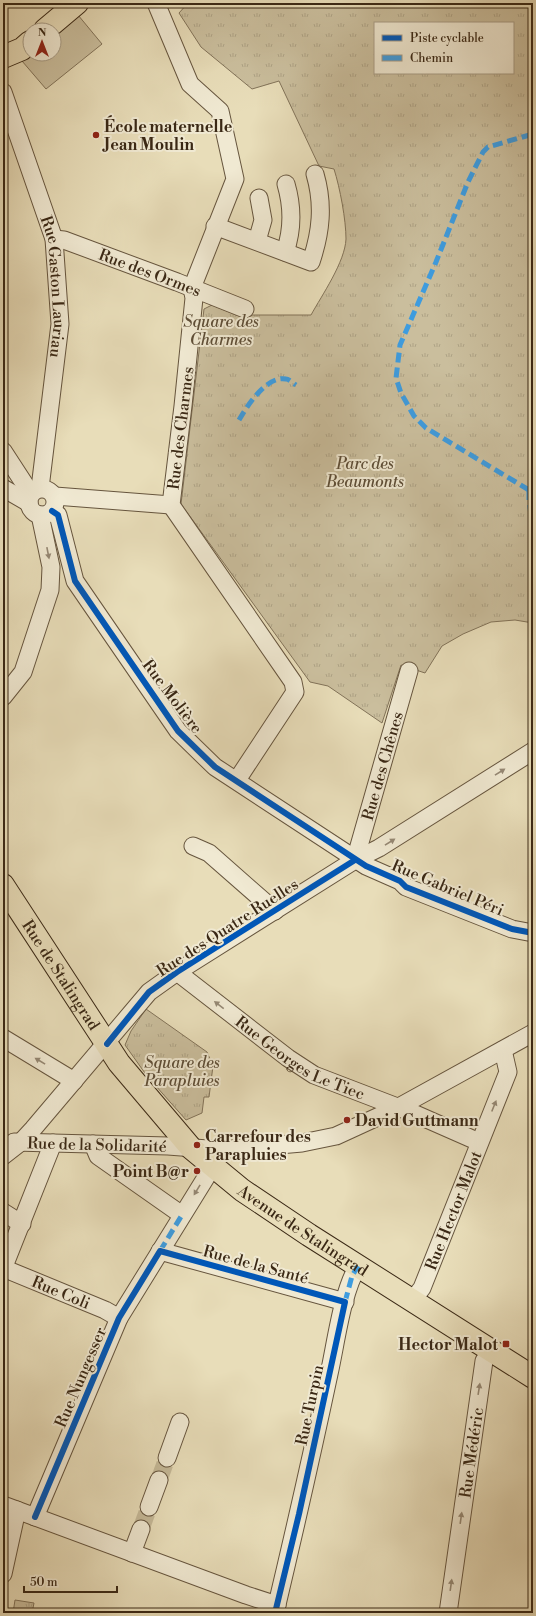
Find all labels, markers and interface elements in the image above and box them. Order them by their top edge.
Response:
north arrow [22,22,62,62]
legend [374,22,514,74]
text: N [38,26,47,40]
text: Piste cyclable [410,31,484,46]
text: Chemin [410,51,453,66]
place label: École maternelle Jean Moulin [102,115,233,155]
marker: École maternelle Jean Moulin [91,130,101,140]
street label: Rue Gaston Lauriau [36,213,69,359]
street label: Rue des Ormes [96,245,204,302]
park label: Square des Charmes [183,312,259,350]
street label: Rue des Charmes [164,365,198,491]
park label: Parc des Beaumonts [325,454,404,492]
one-way arrow [45,547,51,559]
street label: Rue Molière [138,656,207,738]
street label: Rue des Chênes [358,709,408,823]
one-way arrow [494,769,505,776]
one-way arrow [384,838,396,845]
street label: Rue Gabriel Péri [389,855,507,921]
street label: Rue des Quatre Ruelles [153,874,302,981]
street label: Rue de Stalingrad [17,916,104,1034]
one-way arrow [214,1001,225,1010]
street label: Rue Georges Le Tiec [231,1012,367,1105]
park label: Square des Parapluies [143,1053,220,1091]
one-way arrow [35,1057,45,1065]
one-way arrow [491,1101,497,1112]
place label: David Guttmann [355,1111,479,1131]
marker: David Guttmann [342,1115,352,1125]
place label: Carrefour des Parapluies [205,1127,311,1165]
street label: Rue de la Solidarité [27,1133,167,1157]
marker: Carrefour des Parapluies [192,1140,202,1150]
street label: Rue Hector Malot [421,1148,487,1273]
place label: Point B@r [113,1162,189,1182]
marker: Point B@r [192,1166,202,1176]
street label: Avenue de Stalingrad [233,1180,372,1281]
one-way arrow [194,1184,201,1196]
street label: Rue de la Santé [201,1241,311,1289]
street label: Rue Coli [29,1272,93,1314]
street label: Rue Nungesser [51,1324,111,1431]
place label: Hector Malot [398,1335,498,1355]
marker: Hector Malot [501,1339,511,1349]
street label: Rue Turpin [292,1363,328,1447]
one-way arrow [476,1383,482,1395]
street label: Rue Médéric [456,1406,488,1500]
one-way arrow [458,1511,464,1524]
scale bar [24,1568,117,1594]
text: 50 m [30,1575,58,1590]
one-way arrow [448,1579,455,1591]

